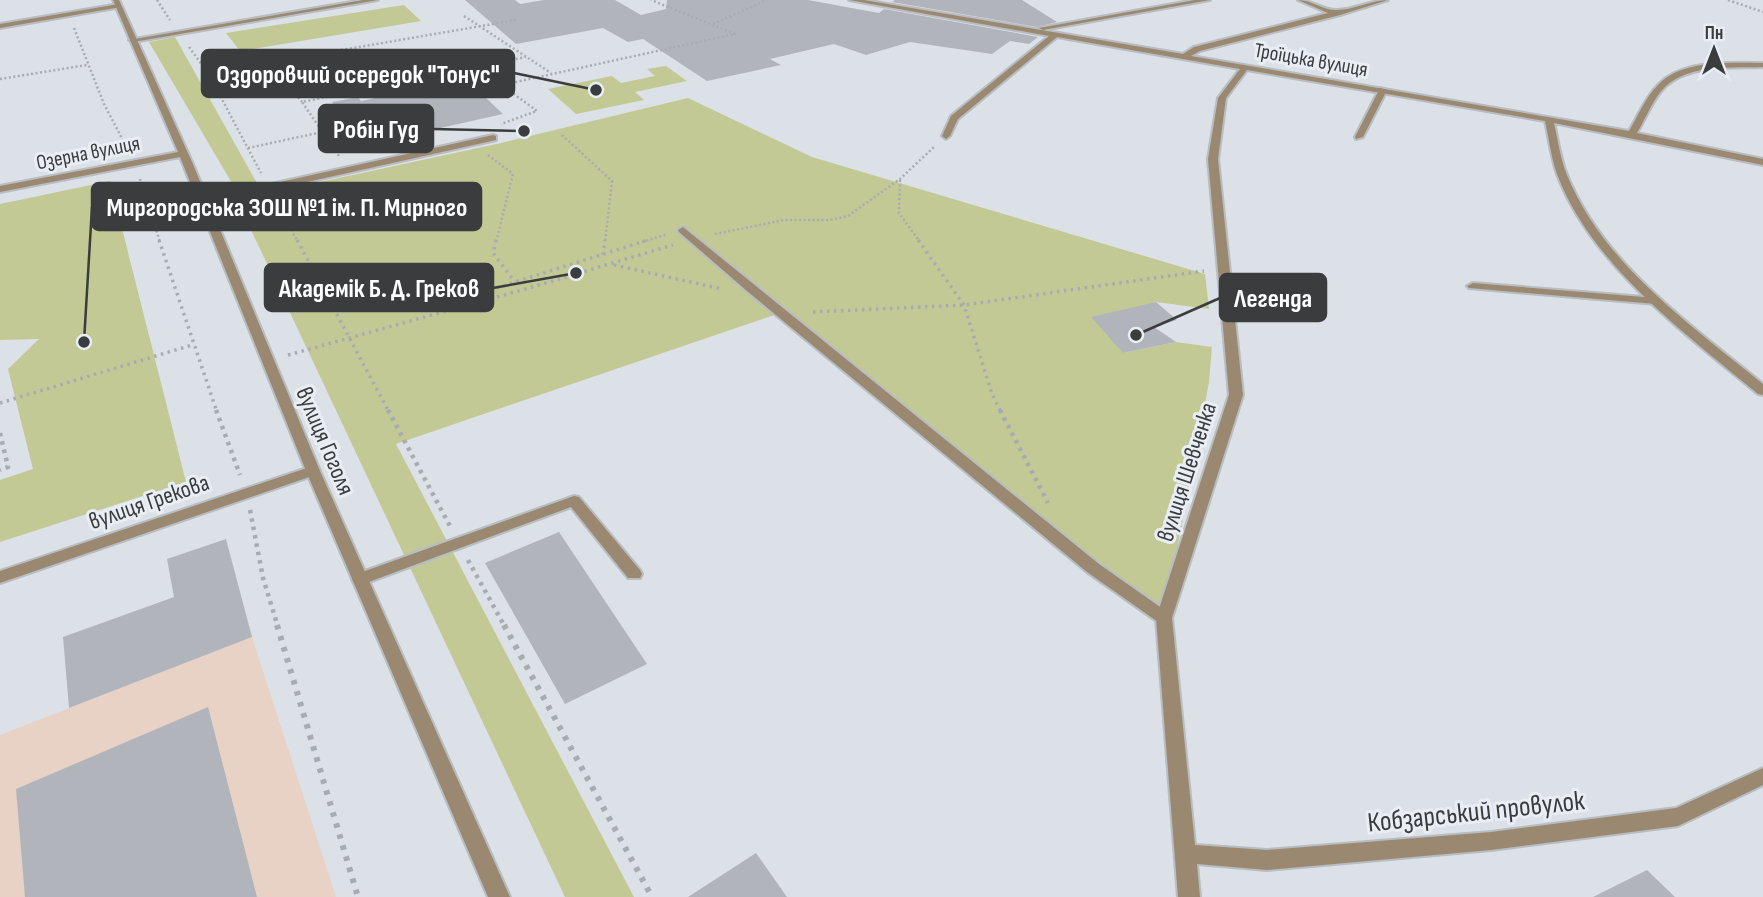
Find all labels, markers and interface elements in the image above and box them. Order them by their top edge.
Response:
north arrow [1679,14,1749,84]
text: Пн [1705,22,1723,45]
street label: Троїцька вулиця [1252,38,1370,82]
callout: Оздоровчий осередок "Тонус" [202,50,514,97]
text: Оздоровчий осередок "Тонус" [216,60,500,91]
callout: Робін Гуд [319,105,433,152]
text: Робін Гуд [333,115,419,146]
street label: Озерна вулиця [34,131,142,175]
callout: Миргородська ЗОШ №1 ім. П. Мирного [92,183,481,230]
text: Миргородська ЗОШ №1 ім. П. Мирного [107,193,467,224]
callout: Академік Б. Д. Греков [265,264,493,311]
text: Академік Б. Д. Греков [278,274,479,305]
callout: Легенда [1220,274,1326,321]
text: Легенда [1233,284,1312,315]
street label: вулиця Гоголя [289,383,361,499]
street label: вулиця Шевченка [1151,399,1223,545]
street label: вулиця Грекова [85,468,213,536]
street label: Кобзарський провулок [1366,784,1587,840]

